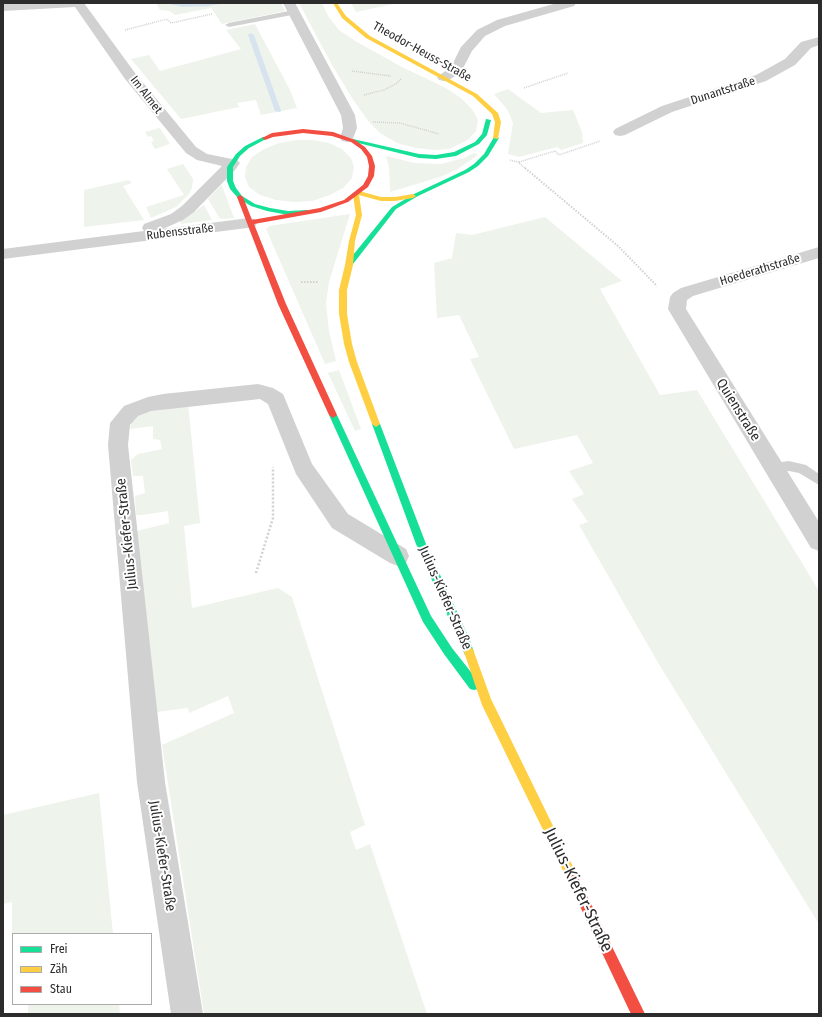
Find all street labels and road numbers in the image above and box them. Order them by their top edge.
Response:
street label: Theodor-Heuss-Straße [370,19,474,85]
street label: Im Almet [127,73,165,117]
street label: Dunantstraße [689,74,757,108]
street label: Rubensstraße [146,221,214,243]
street label: Hoederathstraße [718,251,802,289]
street label: Quienstraße [712,376,764,444]
street label: Julius-Kiefer-Straße [113,477,141,591]
street label: Julius-Kiefer-Straße [415,543,475,653]
street label: Julius-Kiefer-Straße [145,799,179,913]
street label: Julius-Kiefer-Straße [539,824,617,956]

